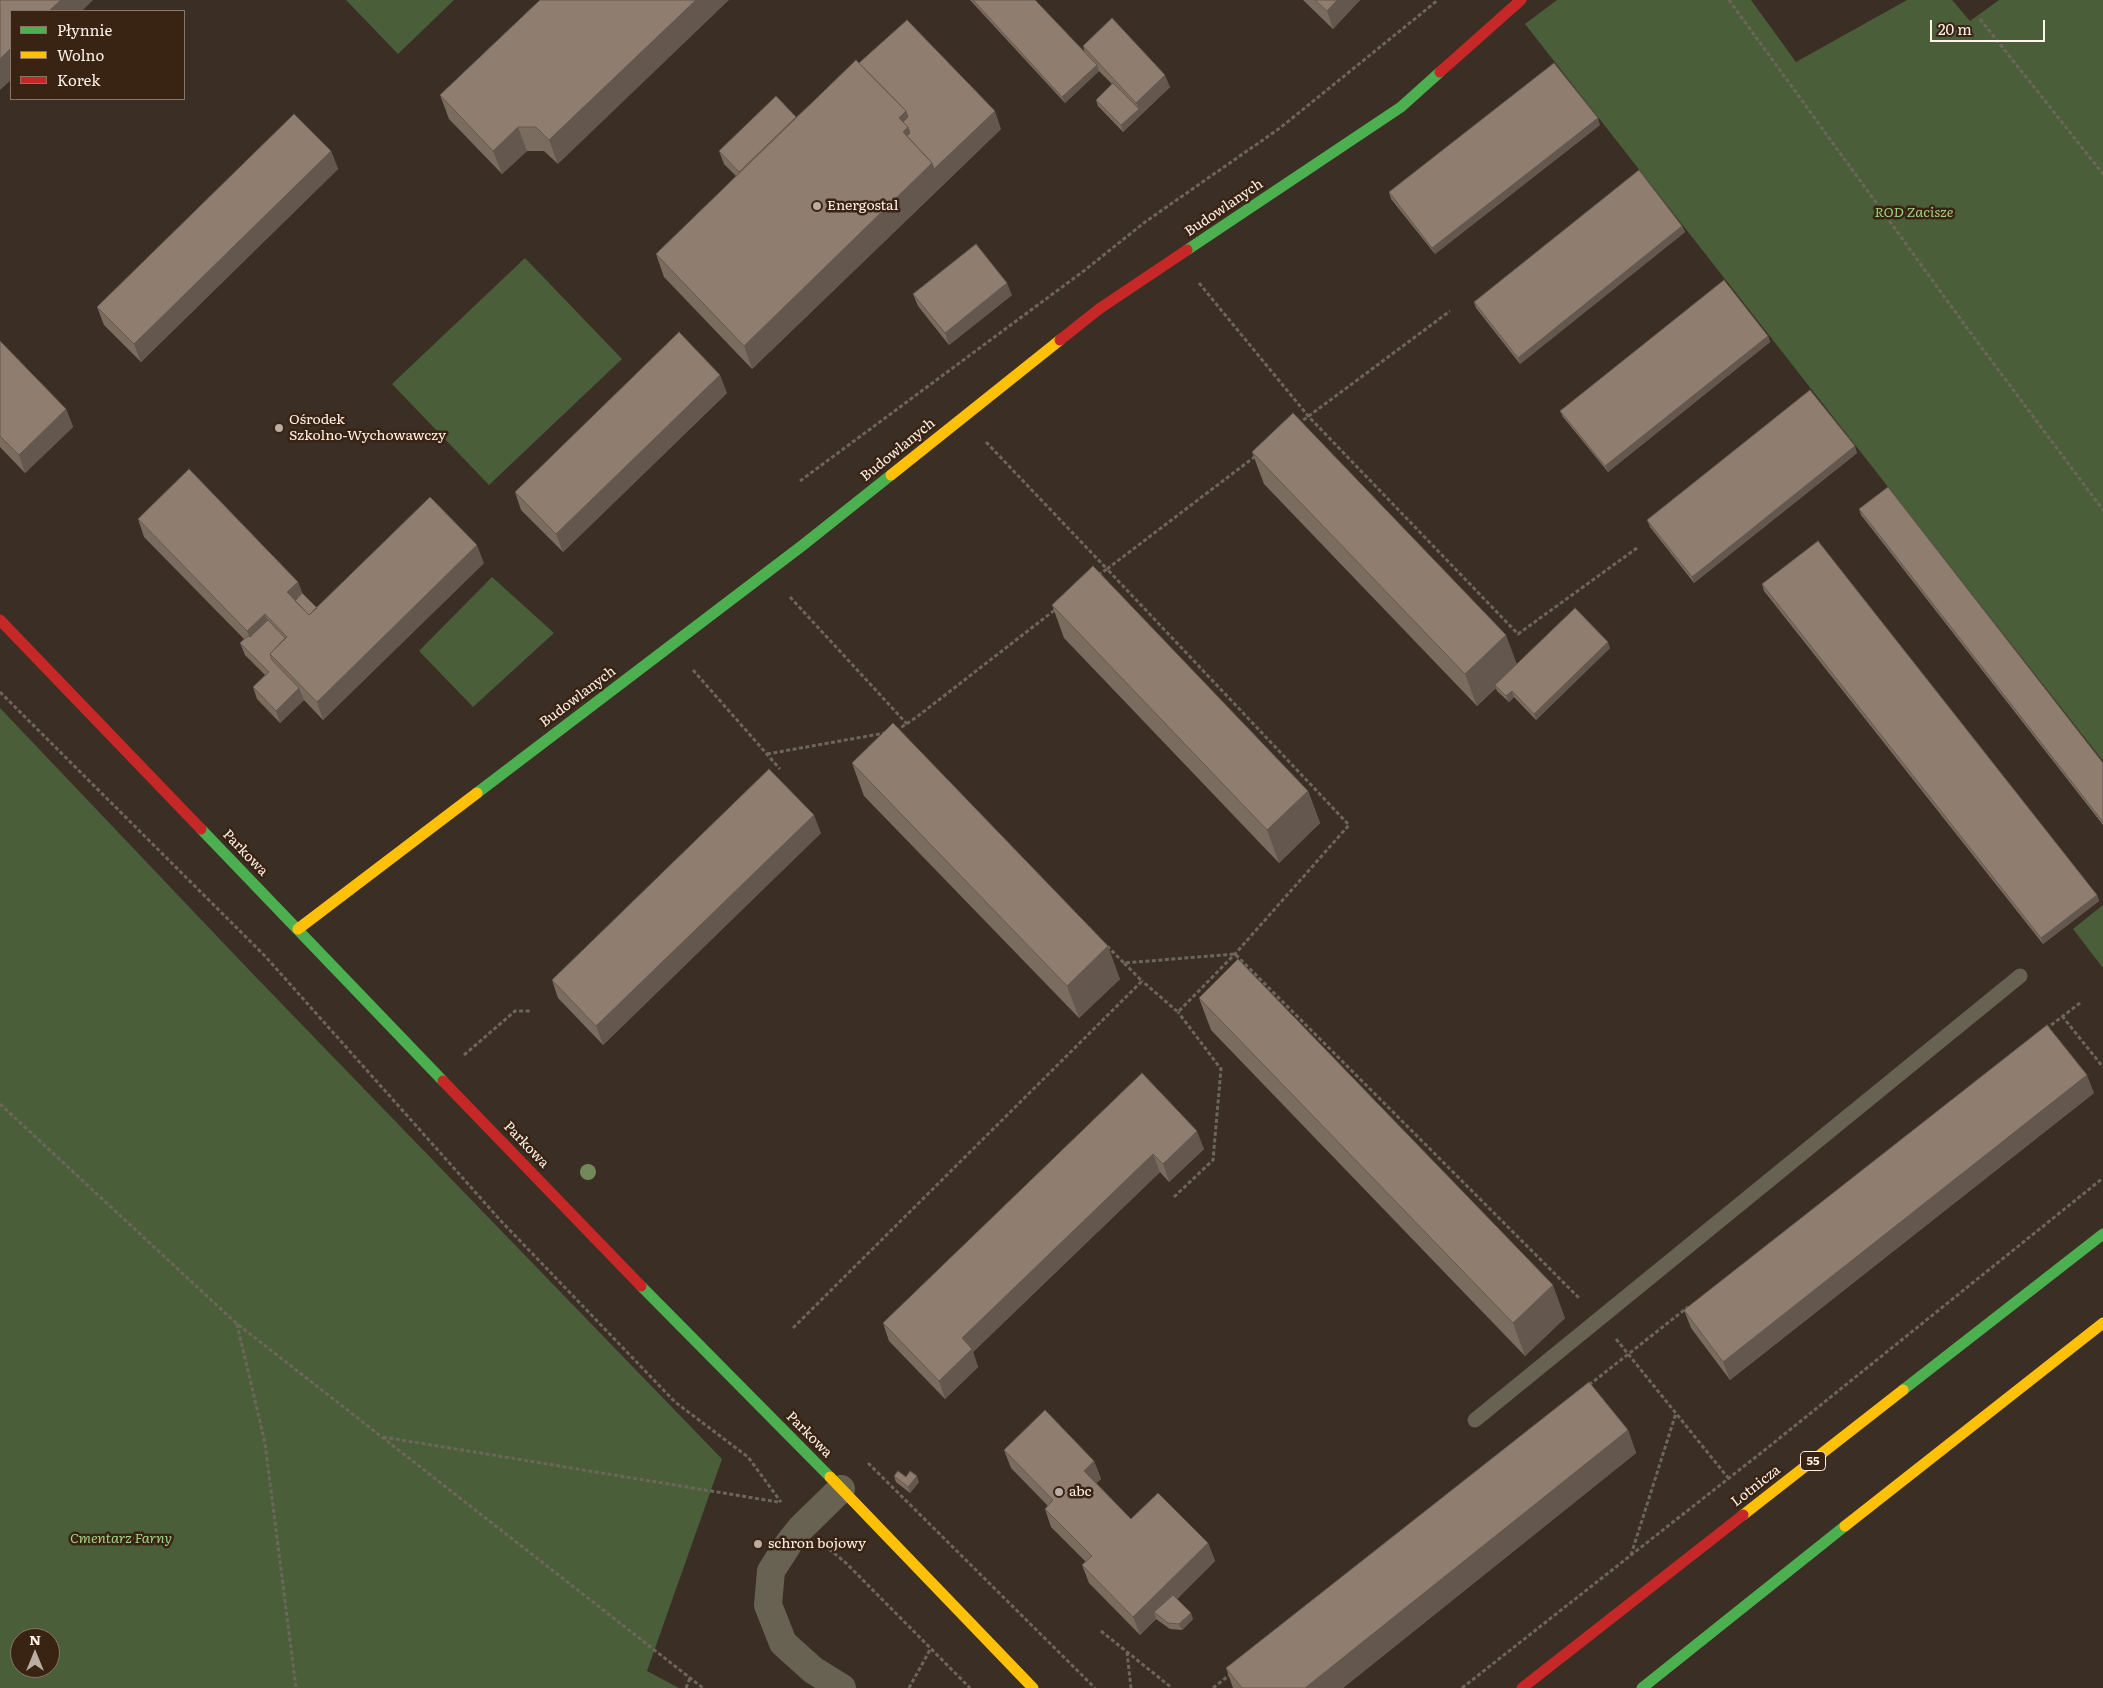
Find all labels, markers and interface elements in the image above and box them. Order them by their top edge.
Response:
legend [10,10,185,100]
scale bar [1933,10,2048,42]
text: 20 m [1938,17,1972,40]
text: Płynnie [57,18,112,41]
text: Wolno [57,43,104,66]
text: Korek [57,68,100,91]
street label: Budowlanych [1182,176,1266,240]
place label: Energostal [827,198,898,214]
marker: Energostal [811,200,823,212]
park label: ROD Zacisze [1875,205,1953,221]
place label: Ośrodek Szkolno-Wychowawczy [289,412,446,444]
street label: Budowlanych [857,415,939,485]
marker: Ośrodek Szkolno-Wychowawczy [273,422,285,434]
street label: Budowlanych [537,663,619,731]
street label: Parkowa [219,826,271,880]
street label: Parkowa [500,1118,552,1172]
street label: Parkowa [783,1409,835,1461]
road number: 55 [1800,1452,1826,1470]
street label: Lotnicza [1728,1462,1784,1510]
place label: abc [1069,1484,1092,1500]
marker: abc [1053,1486,1065,1498]
park label: Cmentarz Farny [70,1531,172,1547]
place label: schron bojowy [768,1536,866,1552]
marker: schron bojowy [752,1538,764,1550]
north arrow [10,1628,60,1678]
text: N [29,1629,41,1649]

